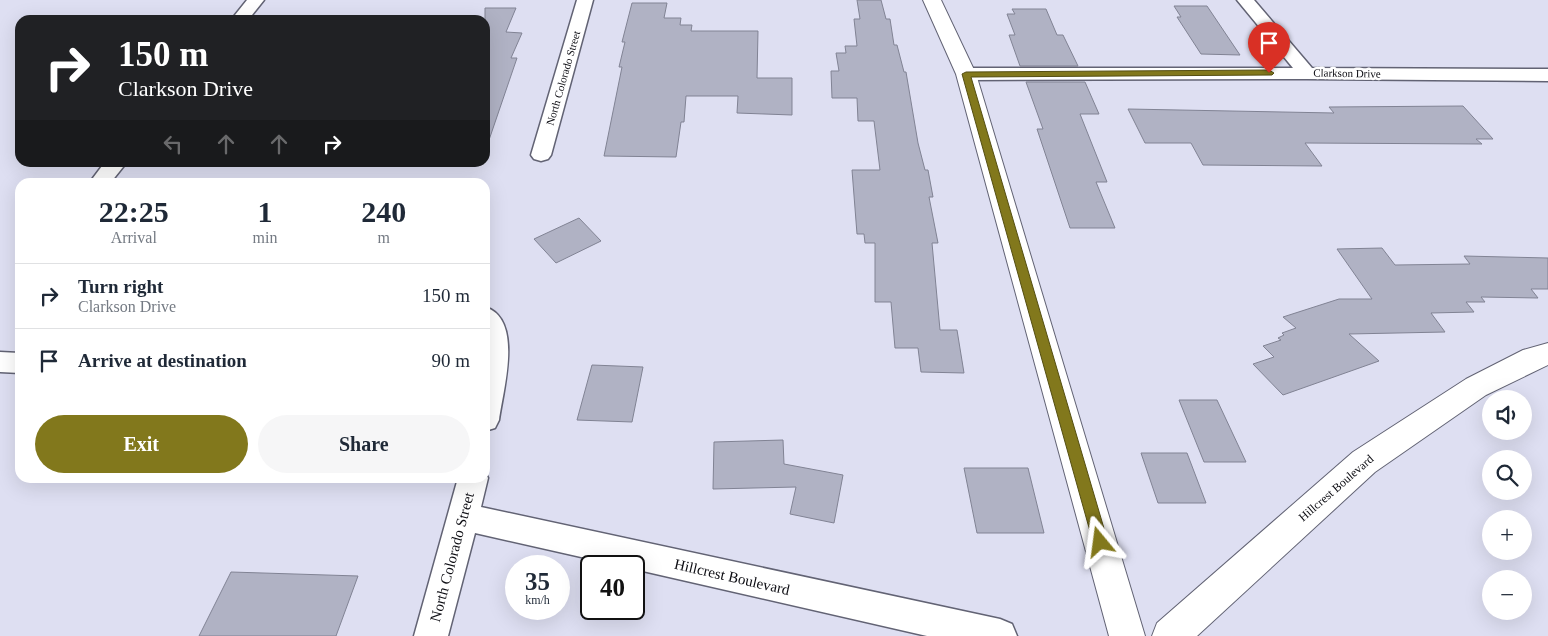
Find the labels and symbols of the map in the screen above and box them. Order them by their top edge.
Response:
pin [1248,22,1290,73]
street label: North Colorado Street [544,29,582,127]
street label: Clarkson Drive [1313,66,1381,80]
street label: Hillcrest Boulevard [1296,452,1376,524]
street label: North Colorado Street [427,490,477,623]
position arrow [1073,515,1125,567]
speed limit sign: 40 [580,555,645,620]
street label: Hillcrest Boulevard [673,556,792,598]

